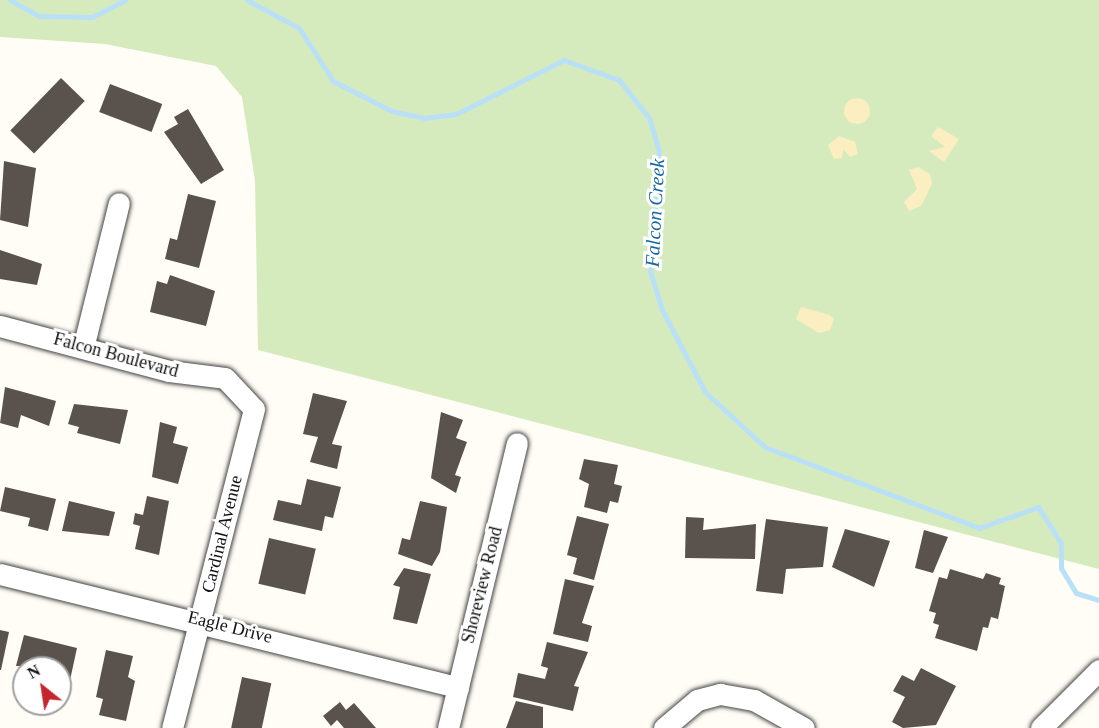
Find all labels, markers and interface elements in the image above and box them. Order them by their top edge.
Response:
water label: Falcon Creek [640,158,670,268]
street label: Falcon Boulevard [51,328,181,382]
street label: Cardinal Avenue [197,473,247,595]
street label: Shoreview Road [457,524,507,646]
street label: Eagle Drive [185,606,275,648]
north arrow [12,656,72,716]
text: N [24,661,43,682]

